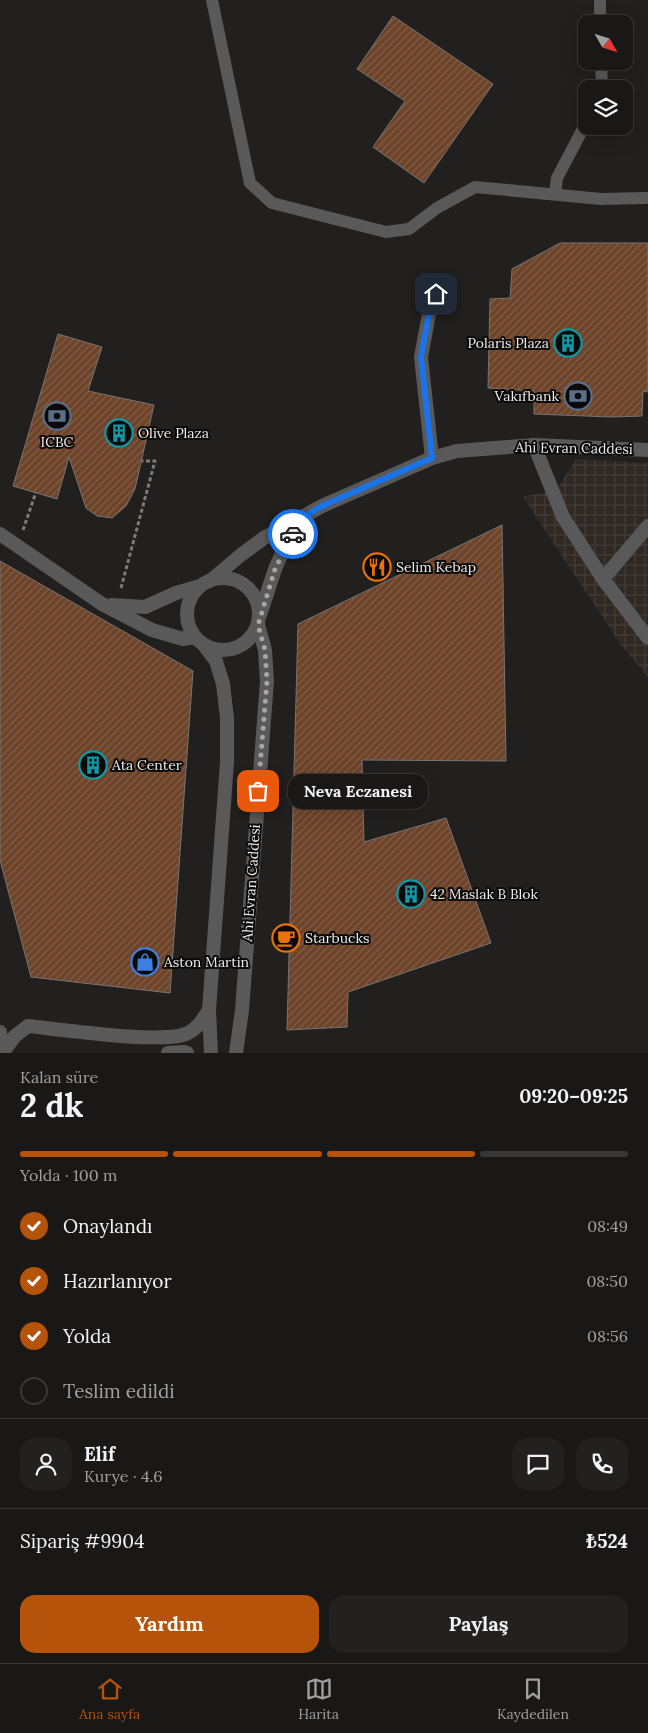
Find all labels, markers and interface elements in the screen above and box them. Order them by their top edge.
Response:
north arrow [578,15,632,70]
map controls [578,15,633,135]
button: layers [578,80,633,135]
pin [415,273,457,315]
icon: home [422,280,450,308]
building icon: Polaris Plaza [553,328,583,358]
place label: Polaris Plaza [467,334,549,352]
bank icon: Vakıfbank [563,381,593,411]
place label: Vakıfbank [494,387,559,405]
bank icon: ICBC [42,401,72,431]
building icon: Olive Plaza [104,418,134,448]
place label: Olive Plaza [138,424,209,442]
place label: ICBC [41,433,74,451]
street label: Ahi Evran Caddesi [514,438,633,458]
courier [268,509,318,559]
icon: car [279,520,307,548]
restaurant icon: Selim Kebap [362,552,392,582]
place label: Selim Kebap [396,558,476,576]
building icon: Ata Center [78,750,108,780]
place label: Ata Center [111,756,182,774]
pin [237,770,279,812]
callout: Neva Eczanesi [288,774,428,808]
icon: bag [244,777,272,805]
text: Neva Eczanesi [304,781,412,801]
street label: Ahi Evran Caddesi [238,824,264,943]
building icon: 42 Maslak B Blok [396,879,426,909]
place label: 42 Maslak B Blok [430,885,539,903]
cafe icon: Starbucks [271,923,301,953]
place label: Starbucks [305,929,369,947]
shop icon: Aston Martin [130,947,160,977]
place label: Aston Martin [163,953,250,971]
text: Kalan süre [20,1067,98,1087]
text: 09:20–09:25 [519,1084,628,1108]
text: 2 dk [20,1085,84,1126]
text: Yolda · 100 m [20,1165,117,1185]
icon: check [20,1212,48,1240]
text: Onaylandı [63,1214,152,1238]
text: 08:49 [587,1216,628,1236]
icon: check [20,1267,48,1295]
text: Hazırlanıyor [63,1269,172,1293]
text: 08:50 [586,1271,628,1291]
icon: check [20,1322,48,1350]
text: Yolda [63,1324,111,1348]
text: 08:56 [587,1326,628,1346]
text: Teslim edildi [63,1379,175,1403]
button: person [20,1438,72,1490]
button: chat [512,1438,564,1490]
button: phone [576,1438,628,1490]
text: Elif [84,1442,115,1466]
text: Kurye · 4.6 [84,1466,163,1486]
text: Sipariş #9904 [20,1529,144,1553]
text: ₺524 [586,1529,628,1553]
button: Yardım [20,1595,319,1653]
button: Paylaş [329,1595,628,1653]
tab: Ana sayfa [79,1675,140,1723]
tab: Harita [298,1675,339,1723]
tab: Kaydedilen [497,1675,569,1723]

